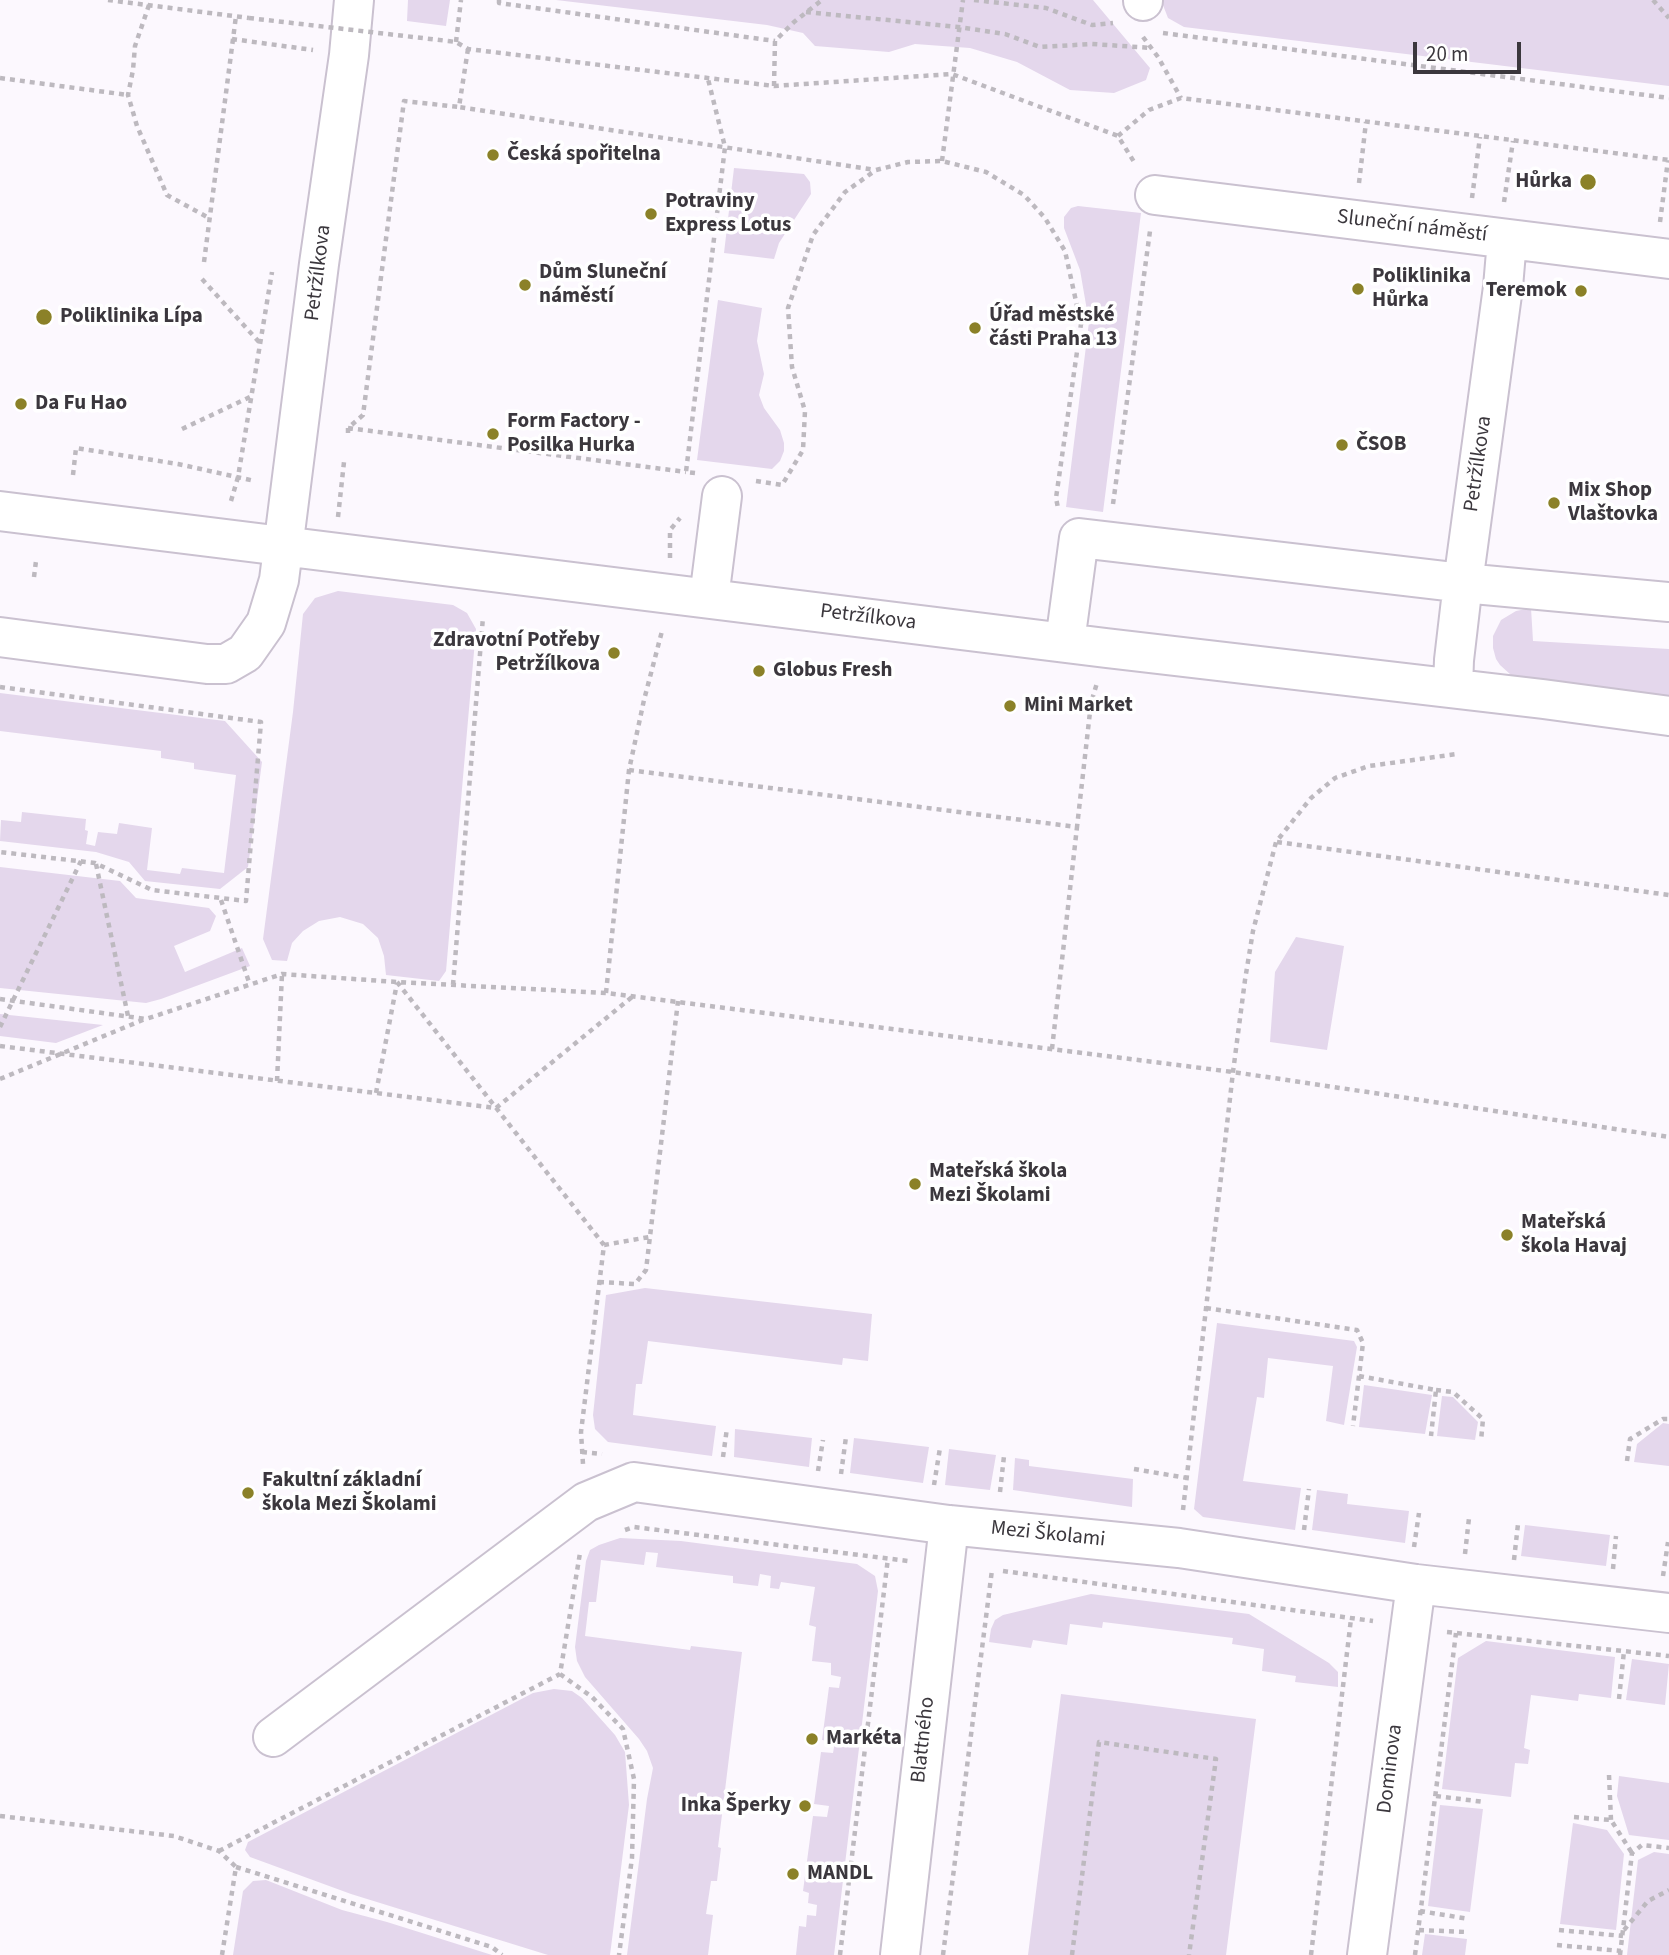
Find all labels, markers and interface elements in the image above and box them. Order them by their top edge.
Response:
scale bar [1417,28,1526,72]
text: 20 m [1426,39,1468,69]
place label: Česká spořitelna [507,142,661,168]
marker: Česká spořitelna [485,147,501,163]
place label: Hůrka [1515,169,1572,195]
marker: Hůrka [1578,172,1598,192]
place label: Potraviny Express Lotus [665,189,791,239]
street label: Sluneční náměstí [1336,205,1488,249]
marker: Potraviny Express Lotus [643,206,659,222]
street label: Petržílkova [301,224,337,322]
place label: Dům Sluneční náměstí [539,260,667,310]
place label: Poliklinika Hůrka [1372,264,1471,314]
marker: Dům Sluneční náměstí [517,277,533,293]
place label: Teremok [1486,278,1567,304]
marker: Poliklinika Hůrka [1350,281,1366,297]
marker: Teremok [1573,283,1589,299]
place label: Úřad městské části Praha 13 [989,303,1117,353]
place label: Poliklinika Lípa [60,304,203,330]
marker: Poliklinika Lípa [34,307,54,327]
marker: Úřad městské části Praha 13 [967,320,983,336]
place label: Da Fu Hao [35,391,127,417]
marker: Da Fu Hao [13,396,29,412]
place label: Form Factory - Posilka Hurka [507,409,641,459]
street label: Petržílkova [1460,414,1498,514]
marker: Form Factory - Posilka Hurka [485,426,501,442]
place label: ČSOB [1356,432,1406,458]
marker: ČSOB [1334,437,1350,453]
place label: Mix Shop Vlaštovka [1568,478,1658,528]
marker: Mix Shop Vlaštovka [1546,495,1562,511]
street label: Petržílkova [819,600,917,636]
place label: Zdravotní Potřeby Petržílkova [433,628,600,678]
marker: Zdravotní Potřeby Petržílkova [606,645,622,661]
place label: Globus Fresh [773,658,892,684]
marker: Globus Fresh [751,663,767,679]
place label: Mini Market [1024,693,1133,719]
marker: Mini Market [1002,698,1018,714]
place label: Mateřská škola Mezi Školami [929,1159,1067,1209]
marker: Mateřská škola Mezi Školami [907,1176,923,1192]
place label: Mateřská škola Havaj [1521,1210,1627,1260]
marker: Mateřská škola Havaj [1499,1227,1515,1243]
place label: Fakultní základní škola Mezi Školami [262,1468,437,1518]
marker: Fakultní základní škola Mezi Školami [240,1485,256,1501]
street label: Mezi Školami [989,1516,1107,1554]
street label: Blattného [907,1696,941,1784]
street label: Dominova [1373,1723,1409,1815]
place label: Markéta [826,1726,902,1752]
marker: Markéta [804,1731,820,1747]
place label: Inka Šperky [681,1793,791,1819]
marker: Inka Šperky [797,1798,813,1814]
place label: MANDL [807,1861,873,1887]
marker: MANDL [785,1866,801,1882]

